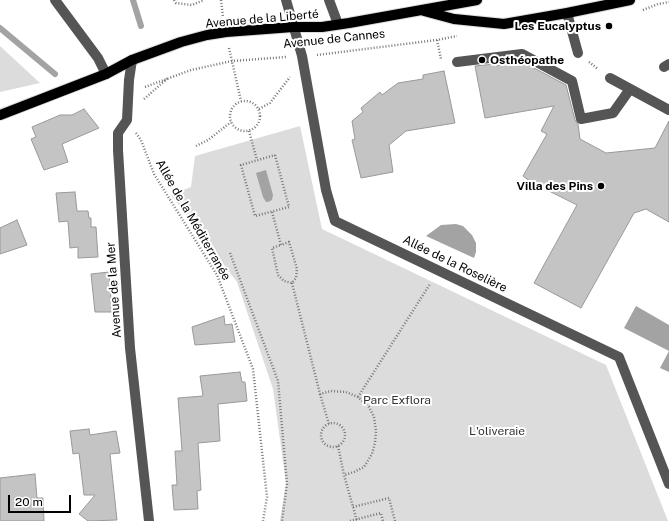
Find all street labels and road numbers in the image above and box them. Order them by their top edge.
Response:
street label: Avenue de la Liberté [205,7,319,31]
street label: Avenue de Cannes [282,26,386,52]
street label: Allée de la Méditerranée [153,157,233,283]
street label: Allée de la Roselière [401,233,509,295]
street label: Avenue de la Mer [103,242,125,338]

